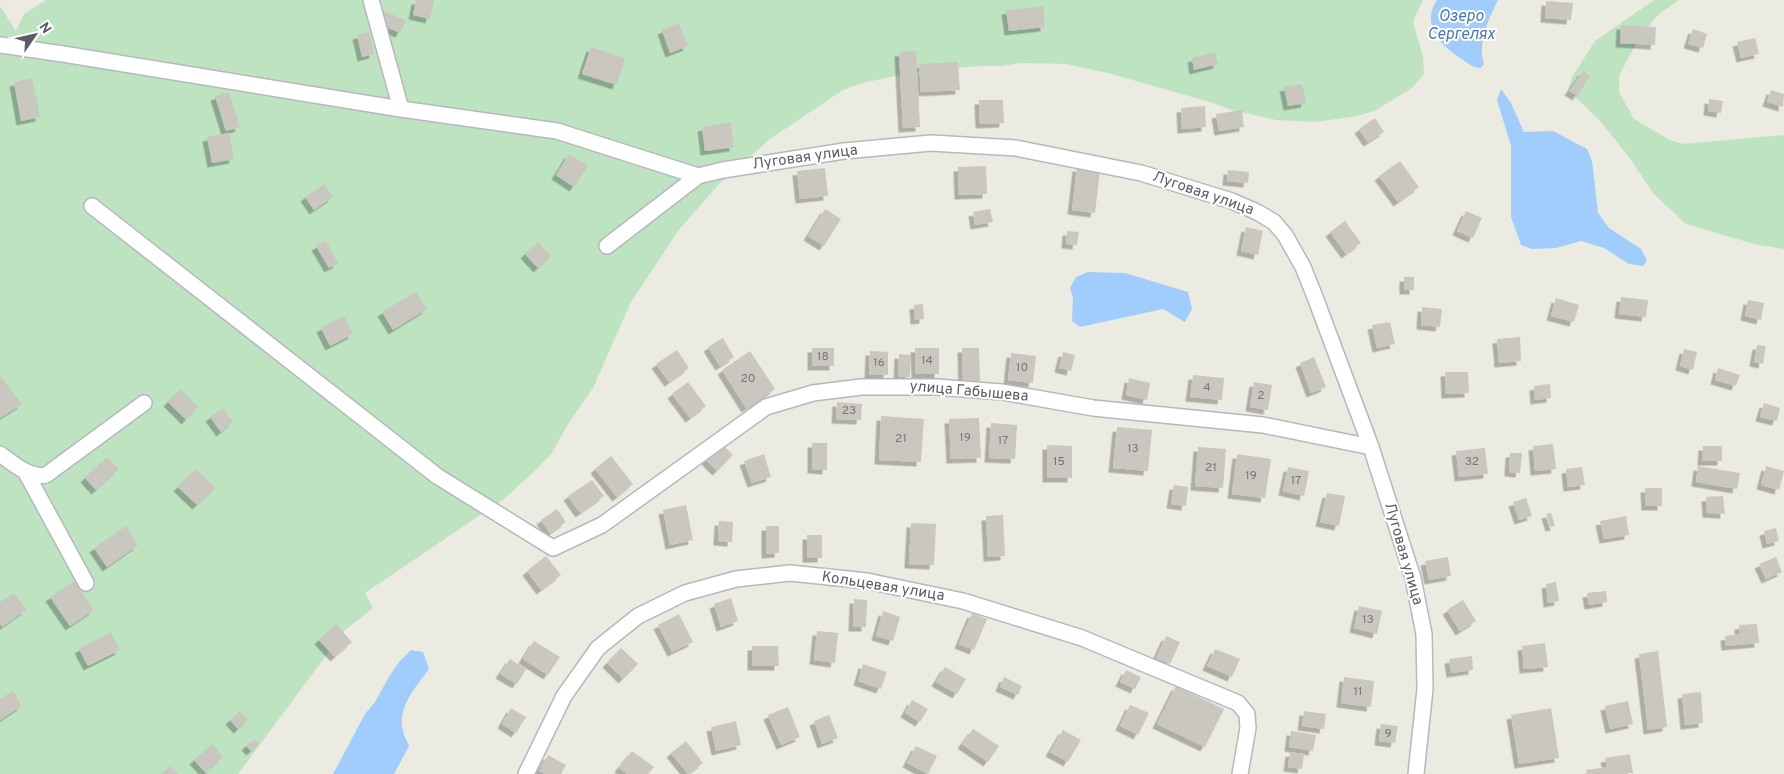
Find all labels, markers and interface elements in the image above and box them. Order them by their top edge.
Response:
water label: Озеро Сергелях [1427,7,1496,45]
north arrow [10,10,60,60]
text: N [35,20,54,37]
street label: Луговая улица [751,141,859,175]
street label: Луговая улица [1150,168,1256,220]
house number: 18 [817,349,829,365]
house number: 14 [921,353,933,369]
house number: 16 [873,355,885,371]
house number: 10 [1016,360,1028,376]
house number: 20 [740,371,756,387]
street label: улица Габышева [909,377,1029,407]
house number: 4 [1203,380,1211,396]
house number: 2 [1257,388,1265,404]
house number: 23 [842,403,856,419]
house number: 19 [959,430,971,446]
house number: 21 [895,431,907,447]
house number: 17 [998,433,1008,449]
house number: 13 [1127,441,1139,457]
house number: 15 [1053,454,1065,470]
house number: 32 [1465,454,1479,470]
house number: 21 [1205,460,1217,476]
house number: 19 [1245,468,1257,484]
house number: 17 [1291,473,1301,489]
street label: Луговая улица [1379,500,1427,608]
street label: Кольцевая улица [820,568,946,606]
house number: 13 [1362,612,1374,628]
house number: 11 [1354,684,1362,700]
house number: 9 [1384,726,1392,742]

